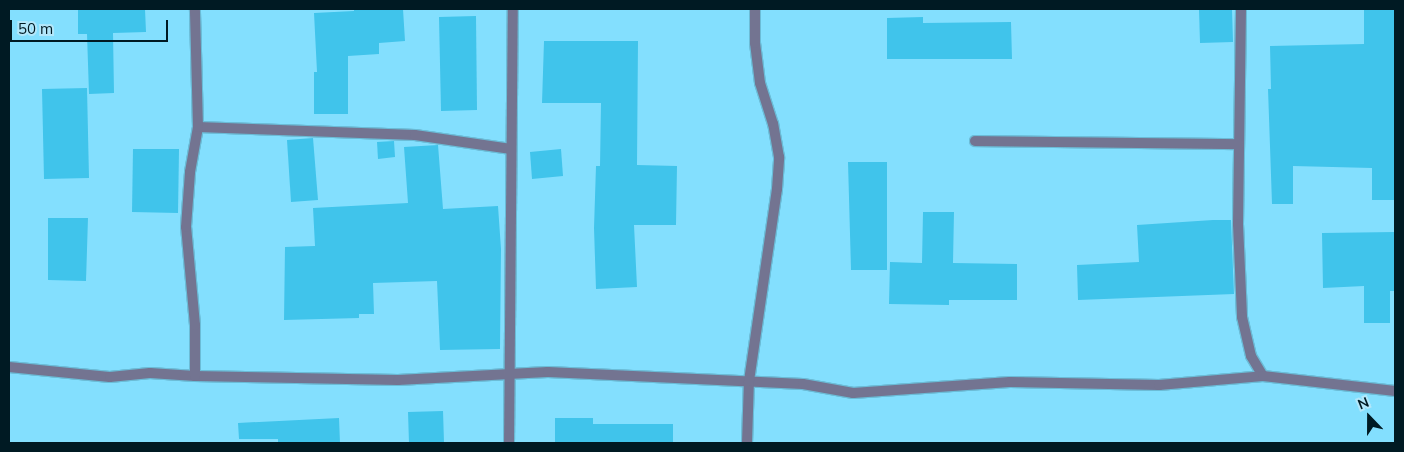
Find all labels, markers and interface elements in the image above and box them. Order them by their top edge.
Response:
scale bar [12,10,170,42]
text: 50 m [18,19,53,38]
north arrow [1344,392,1394,442]
text: N [1355,393,1372,413]

